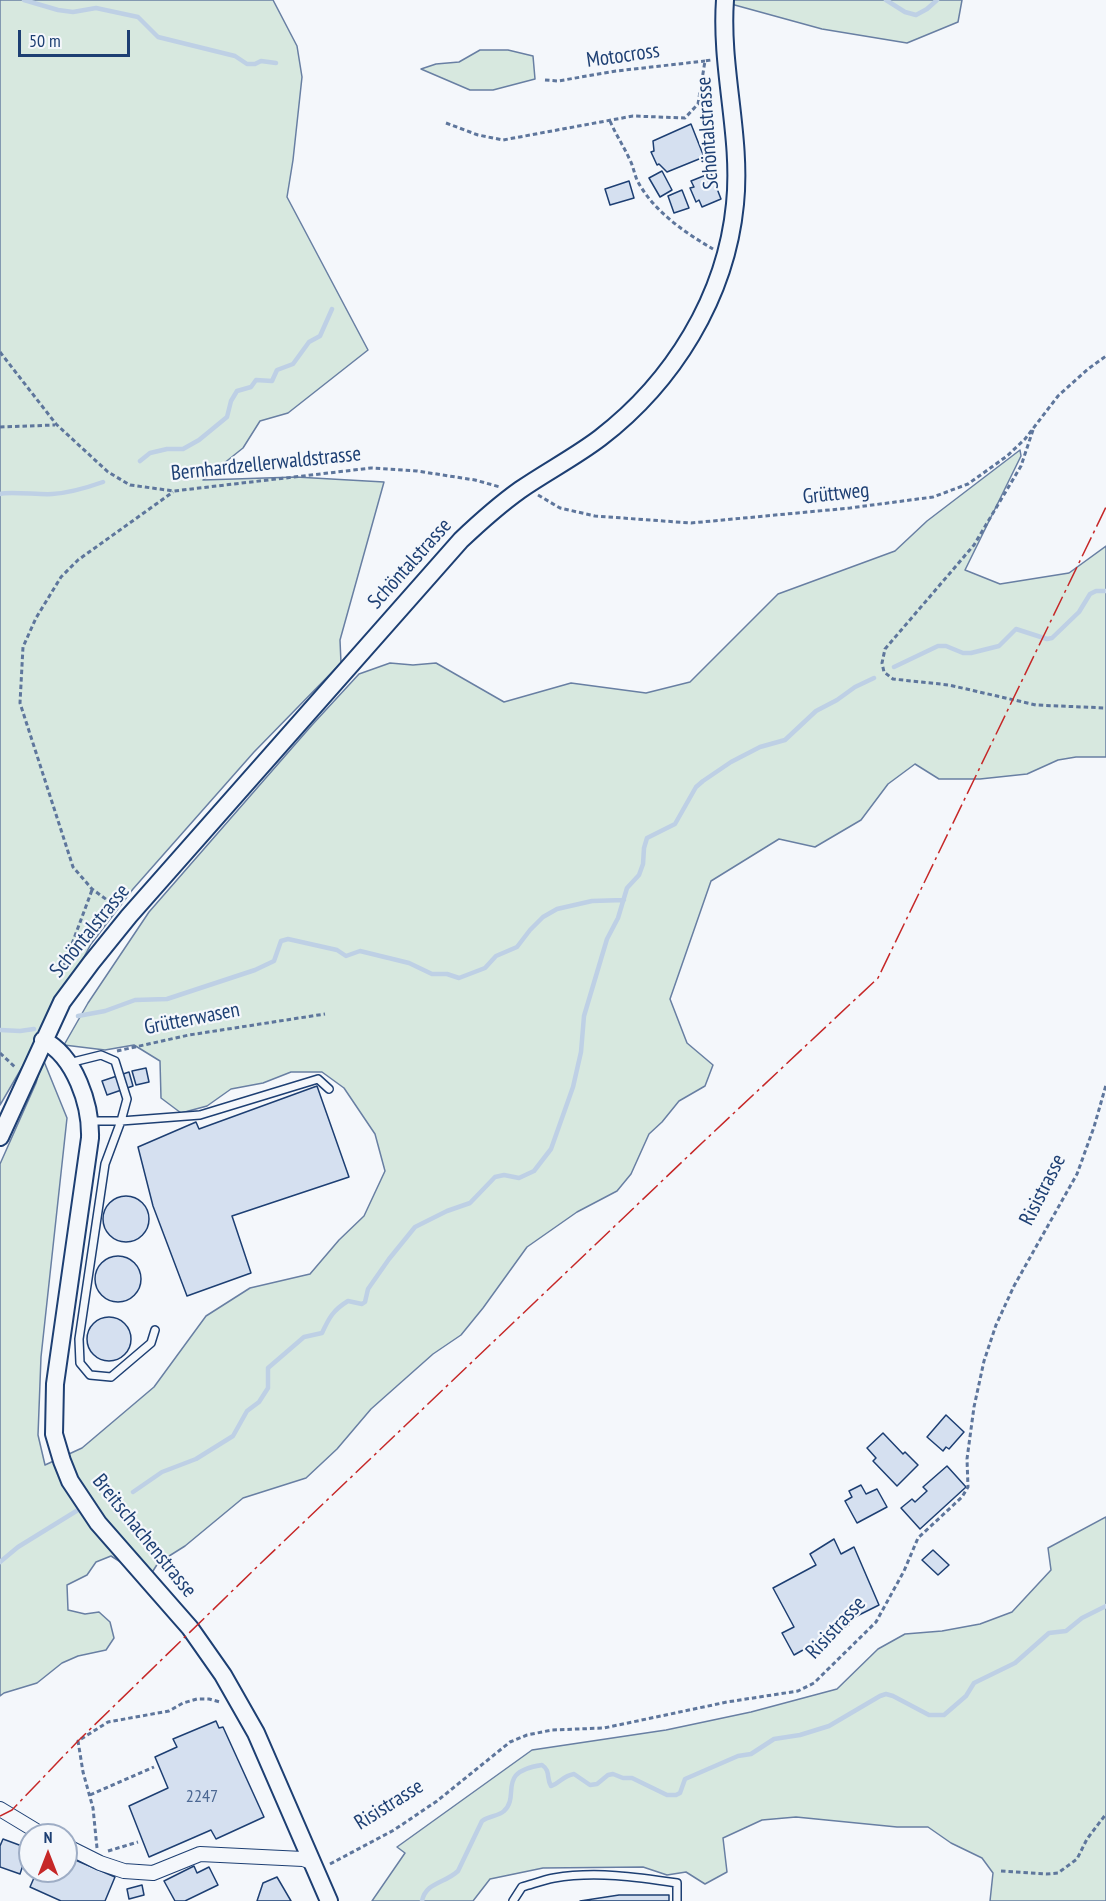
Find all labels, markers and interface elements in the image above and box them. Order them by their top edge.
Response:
scale bar [21,18,134,56]
text: 50 m [29,29,61,52]
street label: Motocross [585,38,661,74]
street label: Schöntalstrasse [691,76,725,190]
street label: Bernhardzellerwaldstrasse [170,441,362,487]
street label: Grüttweg [802,478,870,510]
street label: Schöntalstrasse [363,514,457,614]
street label: Schöntalstrasse [45,879,135,983]
street label: Grütterwasen [142,997,242,1041]
street label: Risistrasse [1014,1150,1072,1230]
street label: Breitschachenstrasse [87,1469,201,1603]
street label: Risistrasse [801,1592,871,1664]
street label: Risistrasse [350,1774,428,1836]
house number: 2247 [186,1786,218,1808]
north arrow [18,1823,78,1883]
text: N [44,1827,52,1847]

